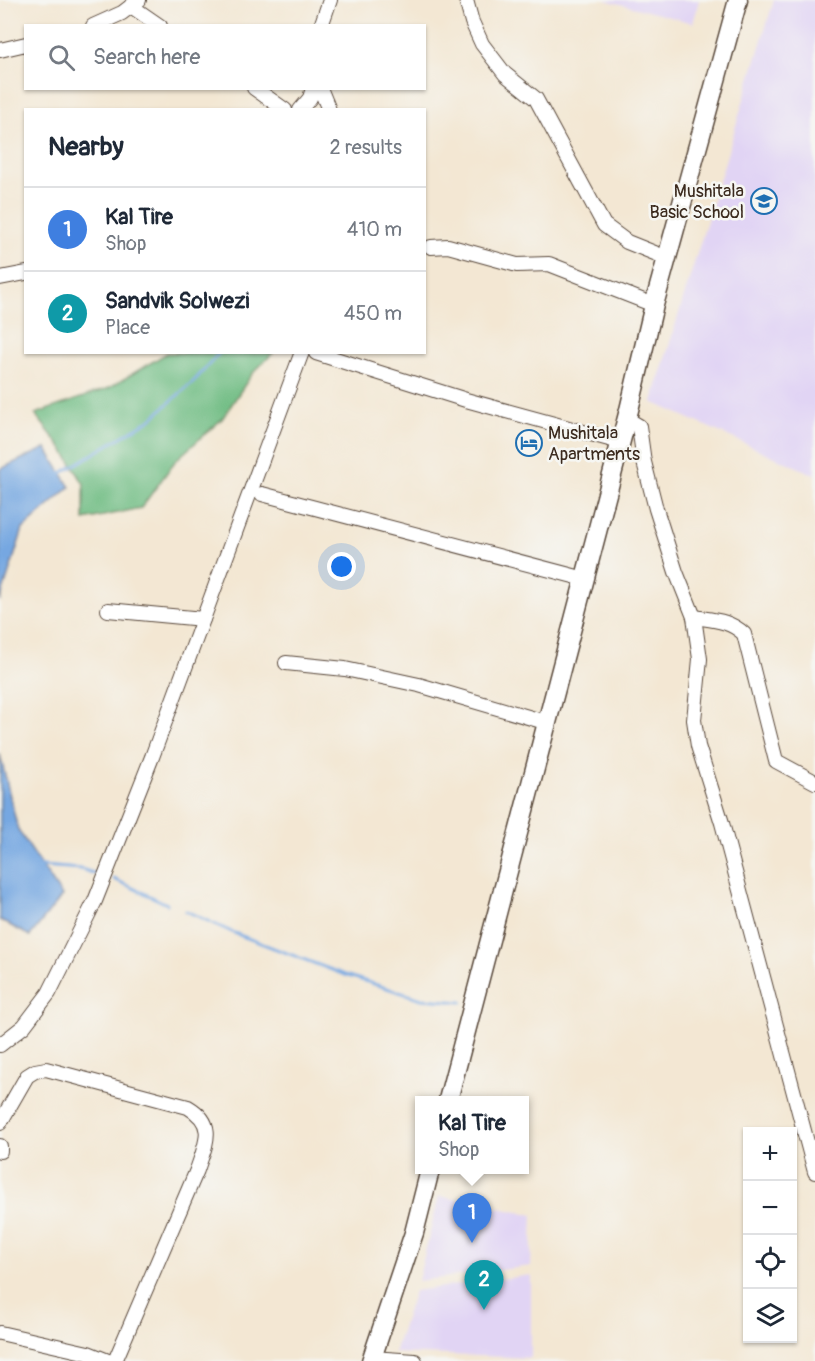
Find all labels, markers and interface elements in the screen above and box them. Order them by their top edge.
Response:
search box [24,24,426,90]
icon: search [45,41,78,74]
text: Search here [93,43,200,71]
text: Nearby [48,131,124,163]
text: 2 results [330,135,402,160]
place label: Mushitala Basic School [649,180,744,224]
school or university icon: Mushitala Basic School [749,186,779,216]
text: Kal Tire [105,203,173,231]
text: 1 [64,217,71,242]
text: 410 m [347,217,402,242]
text: Shop [105,231,146,256]
text: Sandvik Solwezi [105,287,249,315]
text: 2 [62,301,73,326]
text: 450 m [344,301,402,326]
text: Place [105,315,150,340]
place label: Mushitala Apartments [548,422,640,466]
hotel icon: Mushitala Apartments [514,428,544,458]
your location [327,552,356,581]
popup [415,1096,529,1174]
text: Kal Tire [438,1109,506,1137]
map controls [743,1127,797,1343]
button: + [743,1127,797,1181]
text: Shop [438,1137,479,1162]
button: − [743,1181,797,1235]
pin: 1 [452,1194,492,1243]
button: locate [743,1235,797,1289]
pin: 2 [464,1260,504,1310]
button: layers [743,1289,797,1343]

